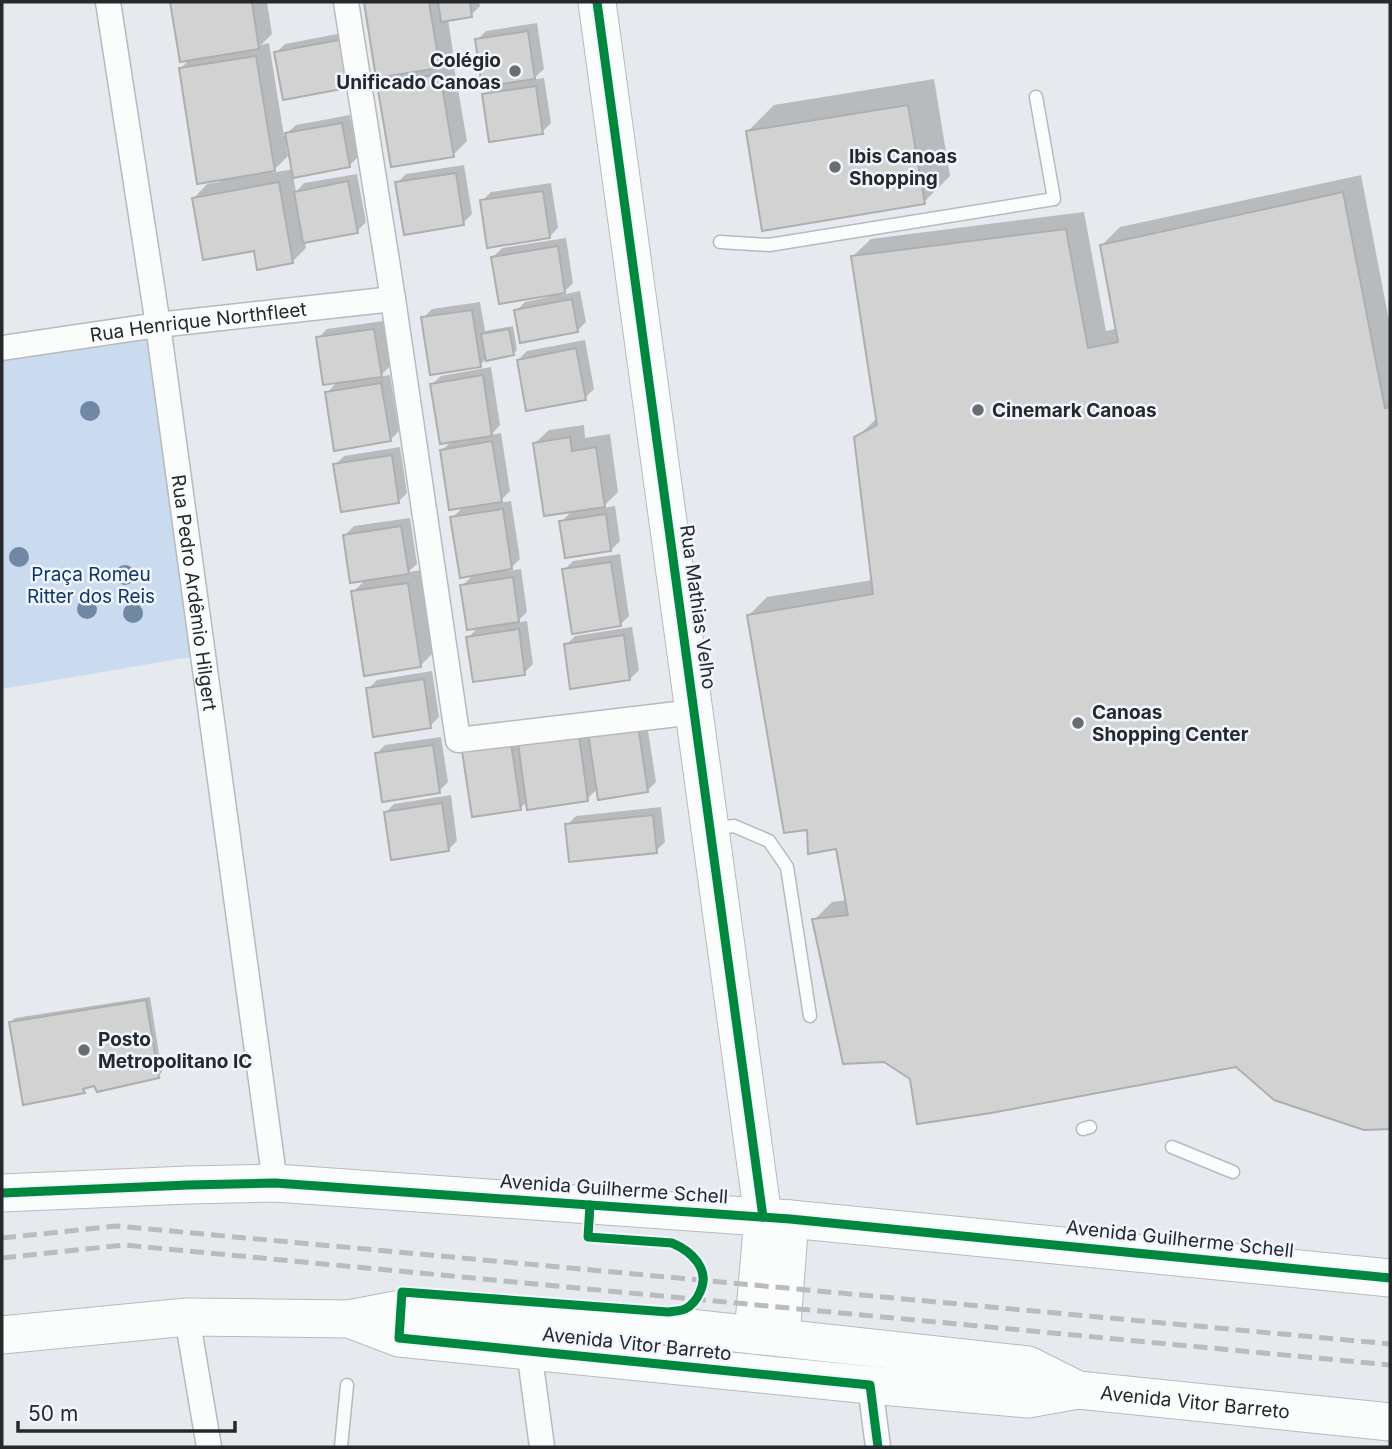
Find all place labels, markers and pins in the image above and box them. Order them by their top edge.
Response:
place label: Colégio Unificado Canoas [336,49,501,94]
marker: Colégio Unificado Canoas [507,63,523,79]
place label: Ibis Canoas Shopping [849,145,957,190]
marker: Ibis Canoas Shopping [827,159,843,175]
place label: Cinemark Canoas [992,399,1157,422]
marker: Cinemark Canoas [970,402,986,418]
place label: Canoas Shopping Center [1092,701,1249,746]
marker: Canoas Shopping Center [1070,715,1086,731]
place label: Posto Metropolitano IC [98,1028,252,1073]
marker: Posto Metropolitano IC [76,1042,92,1058]

